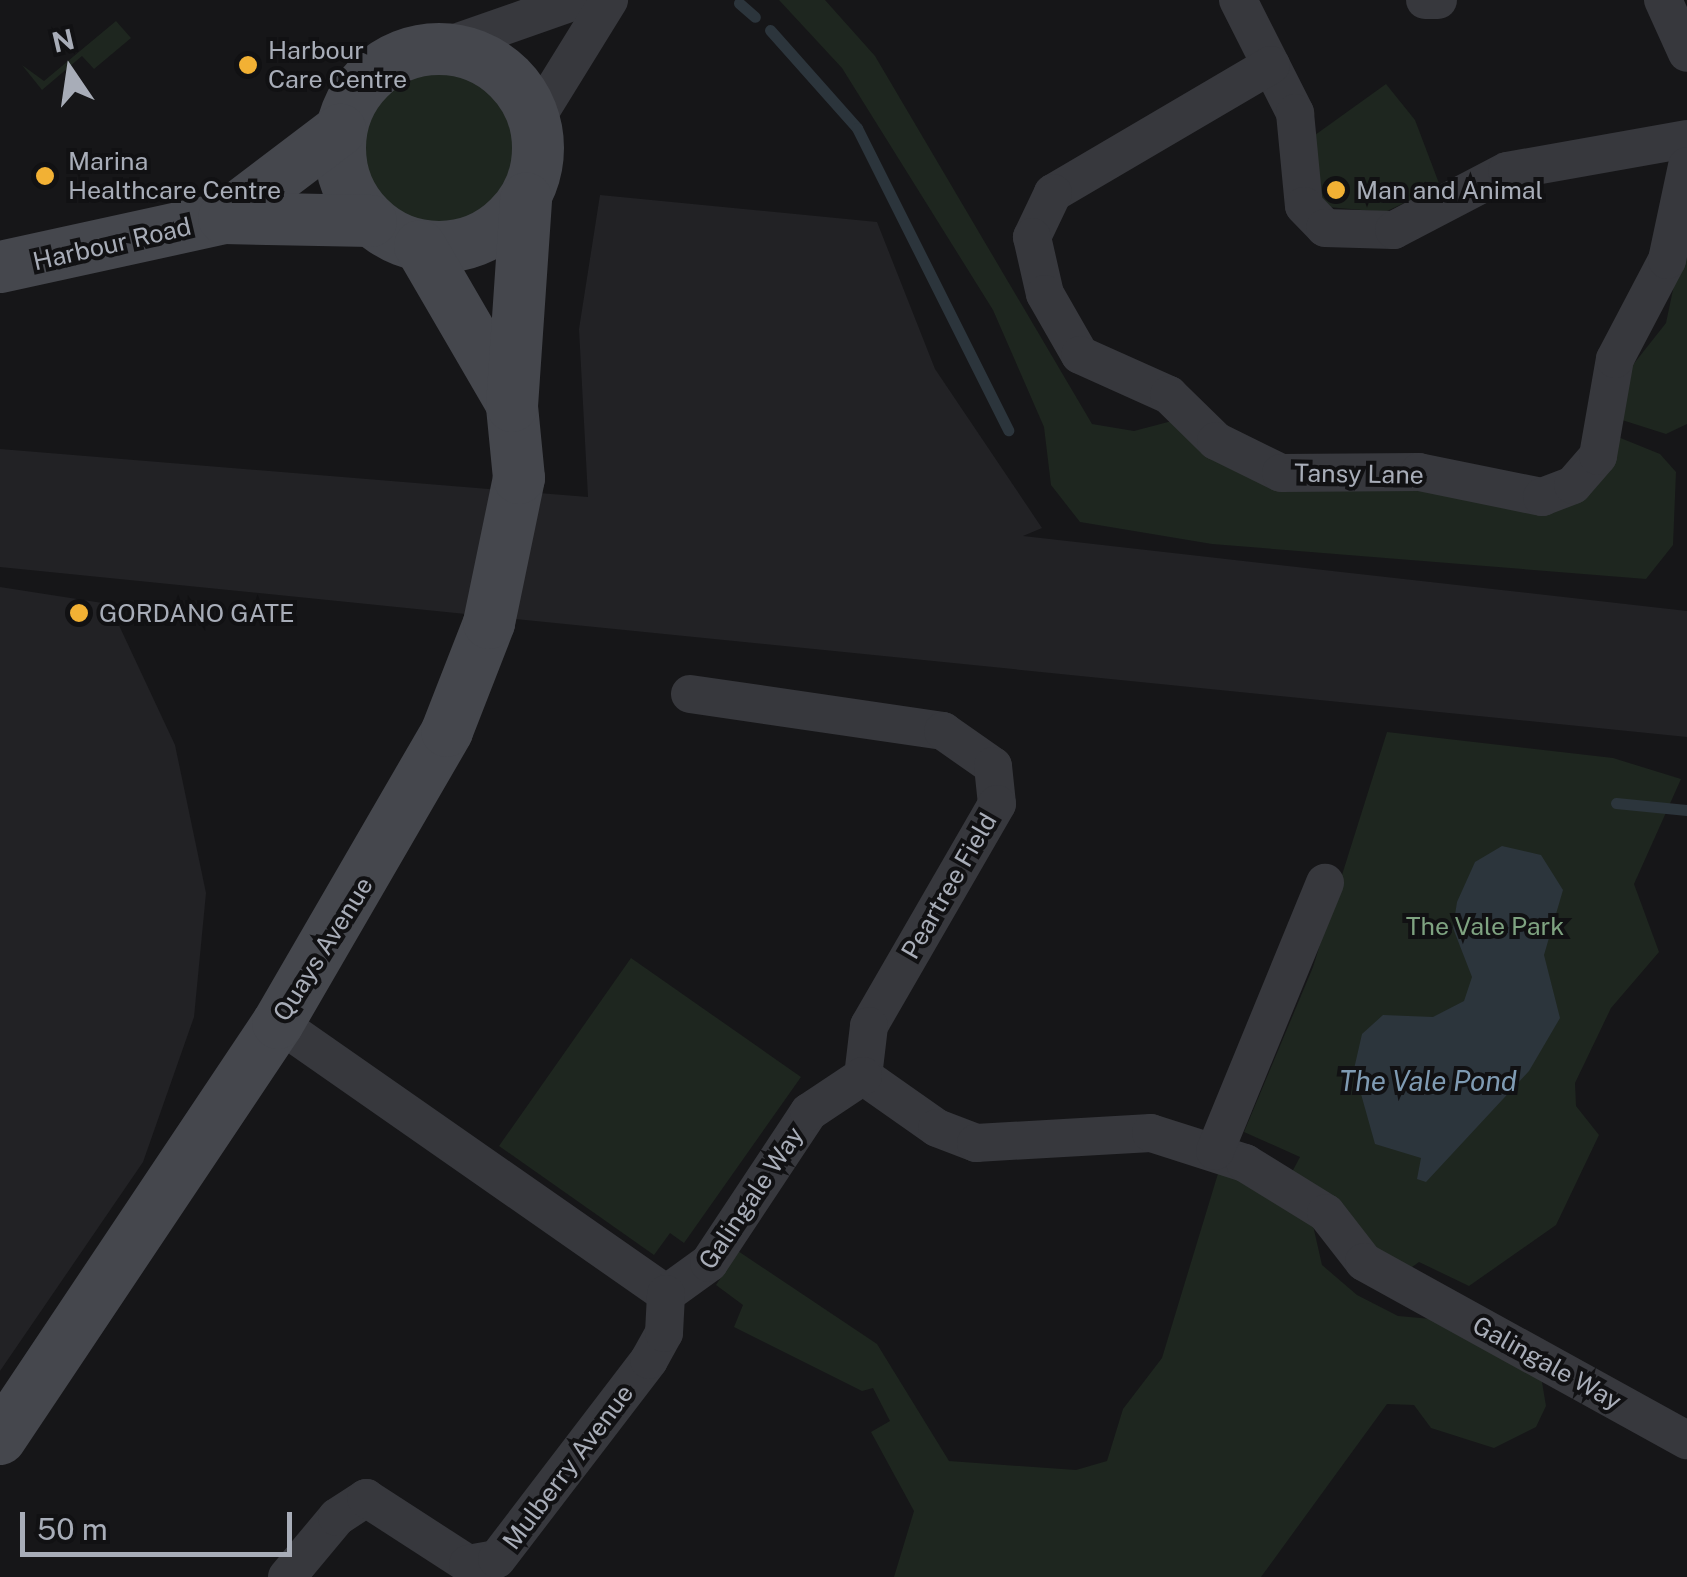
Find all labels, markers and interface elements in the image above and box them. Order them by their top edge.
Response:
north arrow [20,20,120,120]
text: N [49,22,78,59]
place label: Harbour Care Centre [268,36,407,95]
marker: Harbour Care Centre [237,54,259,76]
place label: Marina Healthcare Centre [68,147,281,206]
marker: Marina Healthcare Centre [32,163,58,189]
place label: Man and Animal [1356,175,1543,205]
marker: Man and Animal [1325,179,1347,201]
street label: Harbour Road [30,211,194,277]
street label: Tansy Lane [1294,458,1424,490]
place label: GORDANO GATE [99,598,295,628]
marker: GORDANO GATE [68,602,90,624]
street label: Peartree Field [895,808,1003,964]
street label: Quays Avenue [267,871,379,1027]
park label: The Vale Park [1405,911,1565,941]
water label: The Vale Pond [1339,1064,1517,1098]
street label: Galingale Way [692,1121,810,1275]
street label: Galingale Way [1467,1310,1627,1416]
street label: Mulberry Avenue [496,1379,640,1555]
scale bar [25,1492,298,1554]
text: 50 m [37,1511,108,1547]

